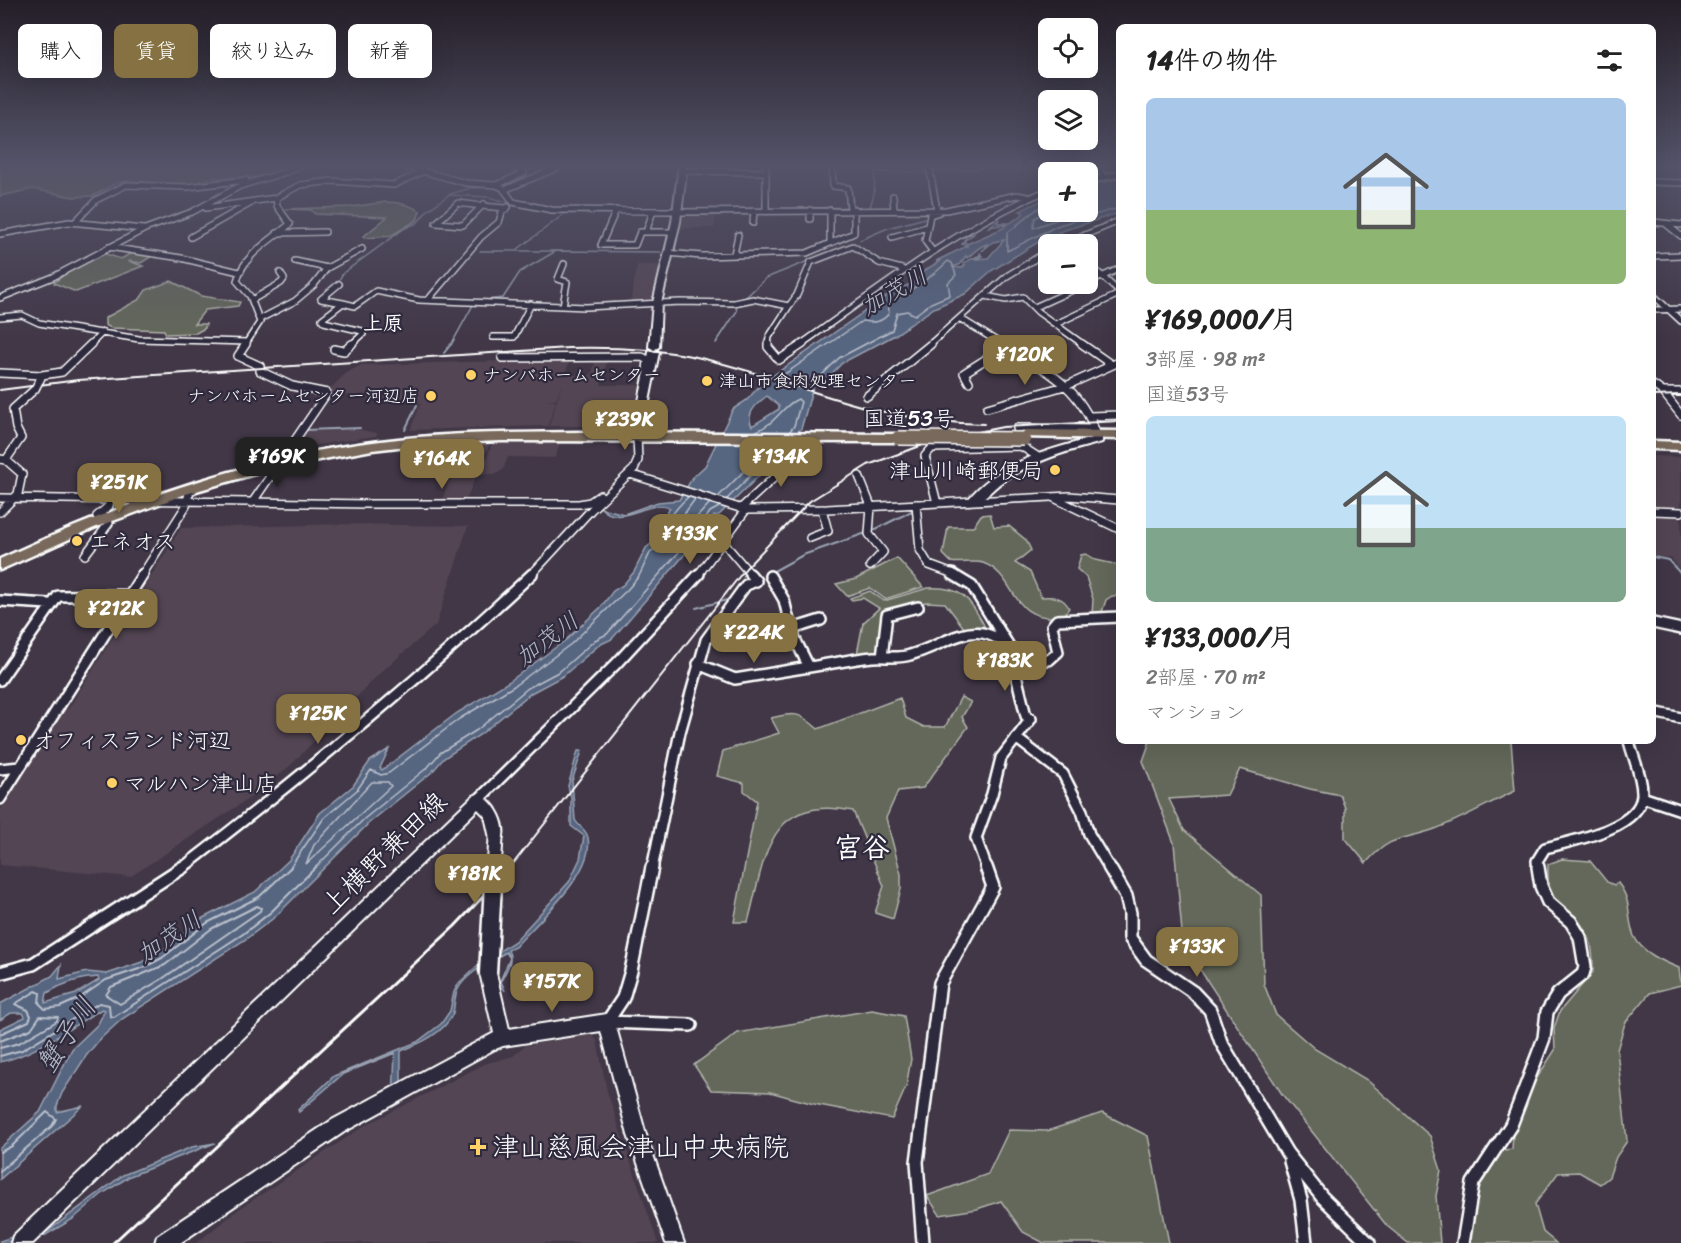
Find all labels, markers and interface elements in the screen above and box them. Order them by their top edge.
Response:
map controls [1038,18,1098,294]
button: locate [1038,18,1098,78]
chip: 購入 [18,24,102,78]
chip: 賃貸 [114,24,198,78]
chip: 絞り込み [210,24,336,78]
chip: 新着 [348,24,432,78]
text: 14件の物件 [1146,37,1277,83]
icon: filters [1593,44,1626,77]
button: layers [1038,90,1098,150]
icon: home [1332,137,1440,245]
button: + [1038,162,1098,222]
button: − [1038,234,1098,294]
water label: 加茂川 [852,255,936,327]
text: ¥169,000/月 [1146,296,1298,342]
district label: 上原 [363,306,403,341]
pin: ¥120K [983,335,1067,386]
text: ¥120K [997,337,1053,372]
text: 3部屋 · 98 m² [1146,342,1266,377]
place label: ナンバホームセンター [483,359,661,391]
place label: 津山市食肉処理センター [719,365,916,397]
marker: ナンバホームセンター [464,368,478,382]
marker: 津山市食肉処理センター [700,374,714,388]
text: 国道53号 [1146,377,1229,412]
place label: ナンバホームセンター河辺店 [187,380,419,412]
marker: ナンバホームセンター河辺店 [424,389,438,403]
street label: 国道53号 [863,399,955,438]
pin: ¥239K [583,400,667,451]
text: ¥239K [596,402,654,437]
pin: ¥169K [235,437,319,488]
pin: ¥134K [739,437,823,488]
text: ¥169K [249,439,305,474]
pin: ¥164K [400,439,484,490]
text: ¥134K [753,439,809,474]
text: ¥164K [414,441,470,476]
place label: 津山川崎郵便局 [889,451,1043,490]
icon: home [1332,455,1440,563]
pin: ¥251K [77,463,161,514]
marker: 津山川崎郵便局 [1048,463,1062,477]
text: ¥251K [91,465,147,500]
pin: ¥133K [648,514,732,565]
text: ¥133K [663,516,717,551]
place label: エネオス [89,522,176,561]
marker: エネオス [70,534,84,548]
pin: ¥212K [74,589,158,640]
text: ¥212K [89,591,143,626]
water label: 加茂川 [506,601,588,677]
pin: ¥224K [712,613,796,664]
text: ¥133,000/月 [1146,614,1295,660]
text: ¥224K [725,615,783,650]
pin: ¥183K [963,641,1047,692]
text: ¥183K [978,643,1032,678]
text: 2部屋 · 70 m² [1146,660,1266,695]
pin: ¥125K [276,694,360,745]
text: マンション [1146,695,1245,730]
text: ¥125K [290,696,346,731]
place label: オフィスランド河辺 [33,721,231,760]
marker: オフィスランド河辺 [14,733,28,747]
place label: マルハン津山店 [124,764,277,803]
marker: マルハン津山店 [105,776,119,790]
street label: 上横野兼田線 [309,779,459,927]
district label: 宮谷 [834,823,890,872]
pin: ¥181K [433,854,517,905]
text: ¥181K [449,856,501,891]
water label: 加茂川 [127,899,211,975]
pin: ¥133K [1155,927,1239,978]
text: ¥133K [1170,929,1224,964]
pin: ¥157K [510,962,594,1013]
text: ¥157K [524,964,580,999]
water label: 蟹子川 [22,986,110,1084]
place label: 津山慈風会津山中央病院 [492,1123,789,1171]
marker: 津山慈風会津山中央病院 [469,1138,487,1156]

